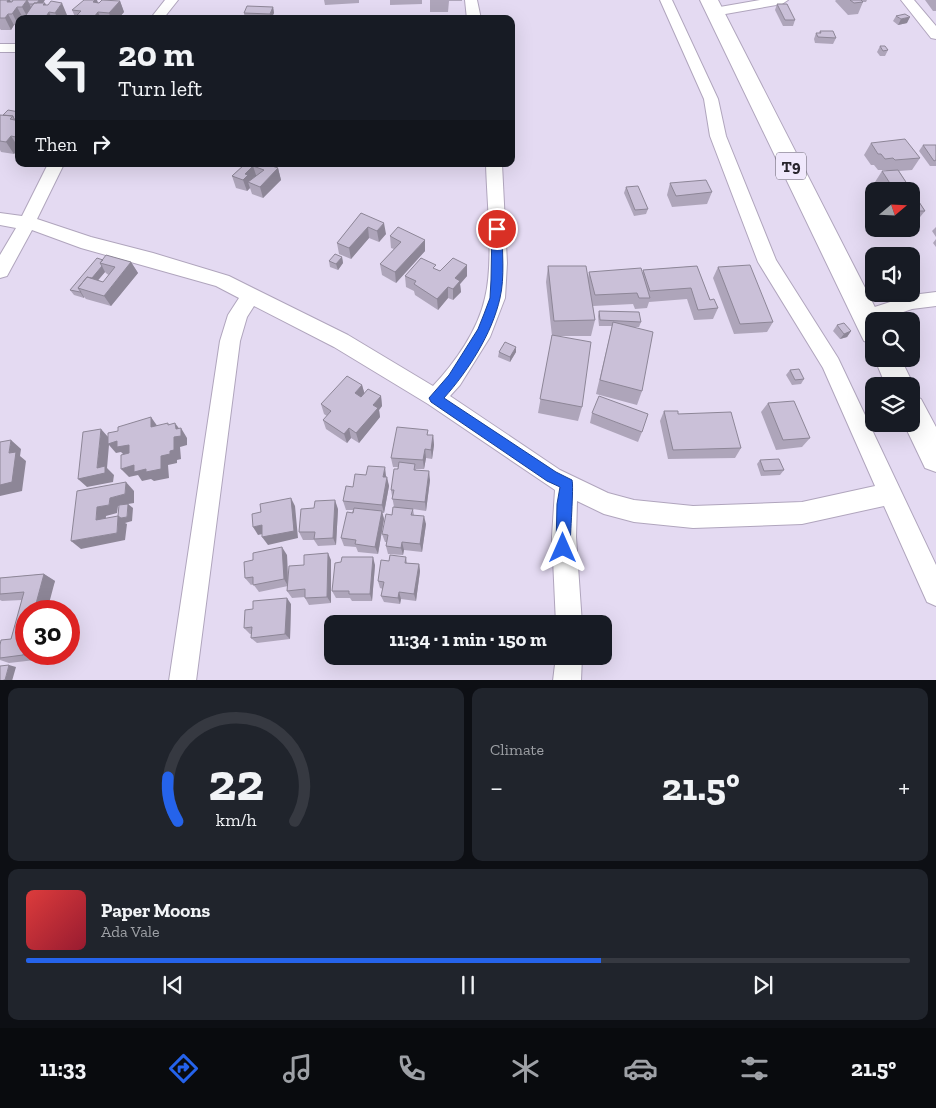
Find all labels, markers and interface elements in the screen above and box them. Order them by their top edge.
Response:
text: 20 m [118,33,194,75]
icon: left [35,35,100,100]
text: Turn left [118,75,202,102]
icon: right [87,130,115,158]
text: Then [35,133,77,156]
road number: T9 [776,153,806,180]
north arrow [865,182,920,238]
map controls [865,182,920,432]
pin [476,208,518,250]
icon: arrive [483,215,511,243]
button: sound [865,247,920,302]
button: search [865,312,920,367]
button: layers [865,377,920,432]
position arrow [536,521,588,573]
speed limit sign: 30 [15,600,80,665]
text: 11:34 · 1 min · 150 m [389,628,547,651]
text: Climate [490,740,544,759]
text: 22 [208,751,264,813]
text: 21.5° [662,764,740,810]
text: − [490,771,503,804]
text: + [898,771,910,804]
text: km/h [216,809,256,831]
text: Paper Moons [101,899,210,922]
text: Ada Vale [101,922,160,941]
icon: previous [159,971,187,999]
icon: pause [454,971,482,999]
icon: next [749,971,777,999]
icon: directions [166,1051,201,1086]
icon: music [280,1051,315,1086]
icon: phone [394,1051,429,1086]
icon: climate [508,1051,543,1086]
icon: car [623,1051,658,1086]
icon: filters [737,1051,772,1086]
text: 11:33 [40,1055,86,1082]
text: 21.5° [851,1055,896,1082]

